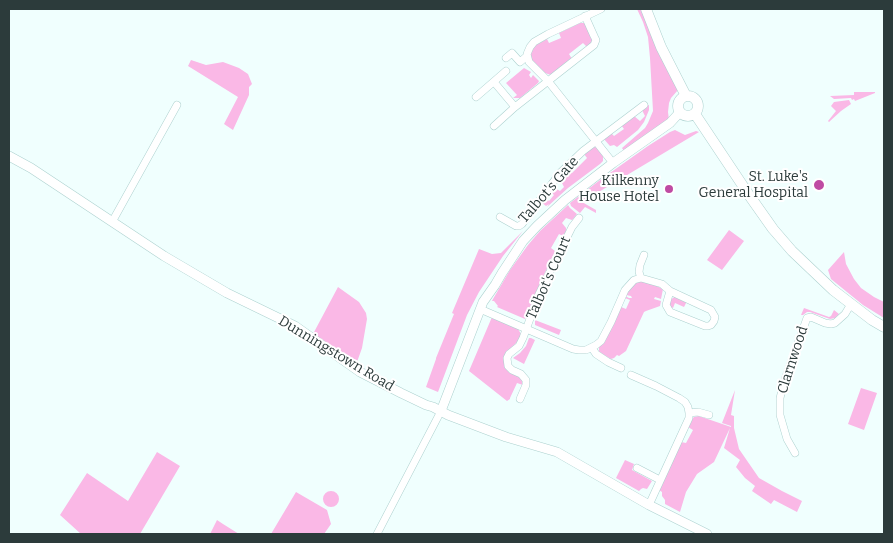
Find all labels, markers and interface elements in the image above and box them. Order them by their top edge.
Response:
street label: Talbot's Gate [516,153,582,227]
place label: St. Luke's General Hospital [699,169,808,202]
place label: Kilkenny House Hotel [579,173,659,206]
marker: St. Luke's General Hospital [812,178,826,192]
marker: Kilkenny House Hotel [663,183,675,195]
street label: Talbot's Court [523,234,575,322]
street label: Dunningstown Road [275,313,397,395]
street label: Clarnwood [774,324,812,396]

